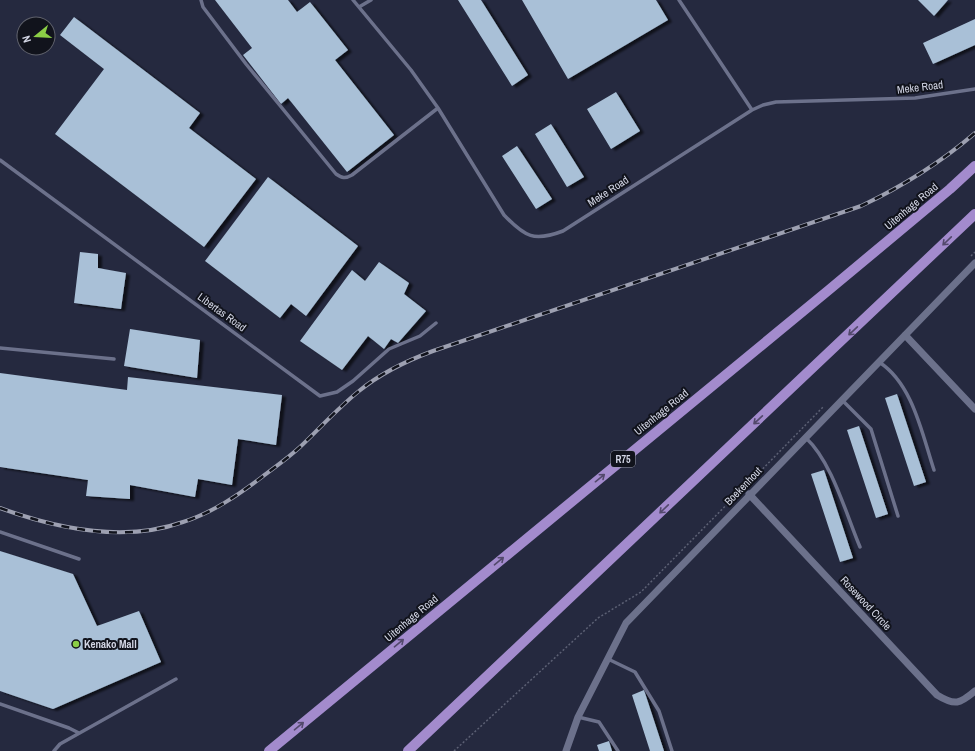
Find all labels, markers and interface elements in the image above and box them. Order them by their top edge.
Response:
north arrow [16,16,56,56]
text: N [19,34,34,44]
street label: Meke Road [896,77,944,97]
street label: Meke Road [585,173,631,209]
street label: Uitenhage Road [881,180,941,232]
one-way arrow [942,236,952,246]
street label: Libertas Road [195,290,249,334]
one-way arrow [848,326,858,335]
street label: Uitenhage Road [631,386,691,438]
one-way arrow [753,415,763,425]
road number: R75 [611,451,635,467]
street label: Boekenhout [721,463,765,508]
one-way arrow [594,474,605,483]
one-way arrow [659,504,669,513]
one-way arrow [494,556,505,565]
street label: Rosewood Circle [837,573,895,633]
street label: Uitenhage Road [381,592,441,644]
place label: Kenako Mall [84,637,137,651]
marker: Kenako Mall [71,639,81,649]
one-way arrow [394,639,404,648]
one-way arrow [293,722,304,731]

